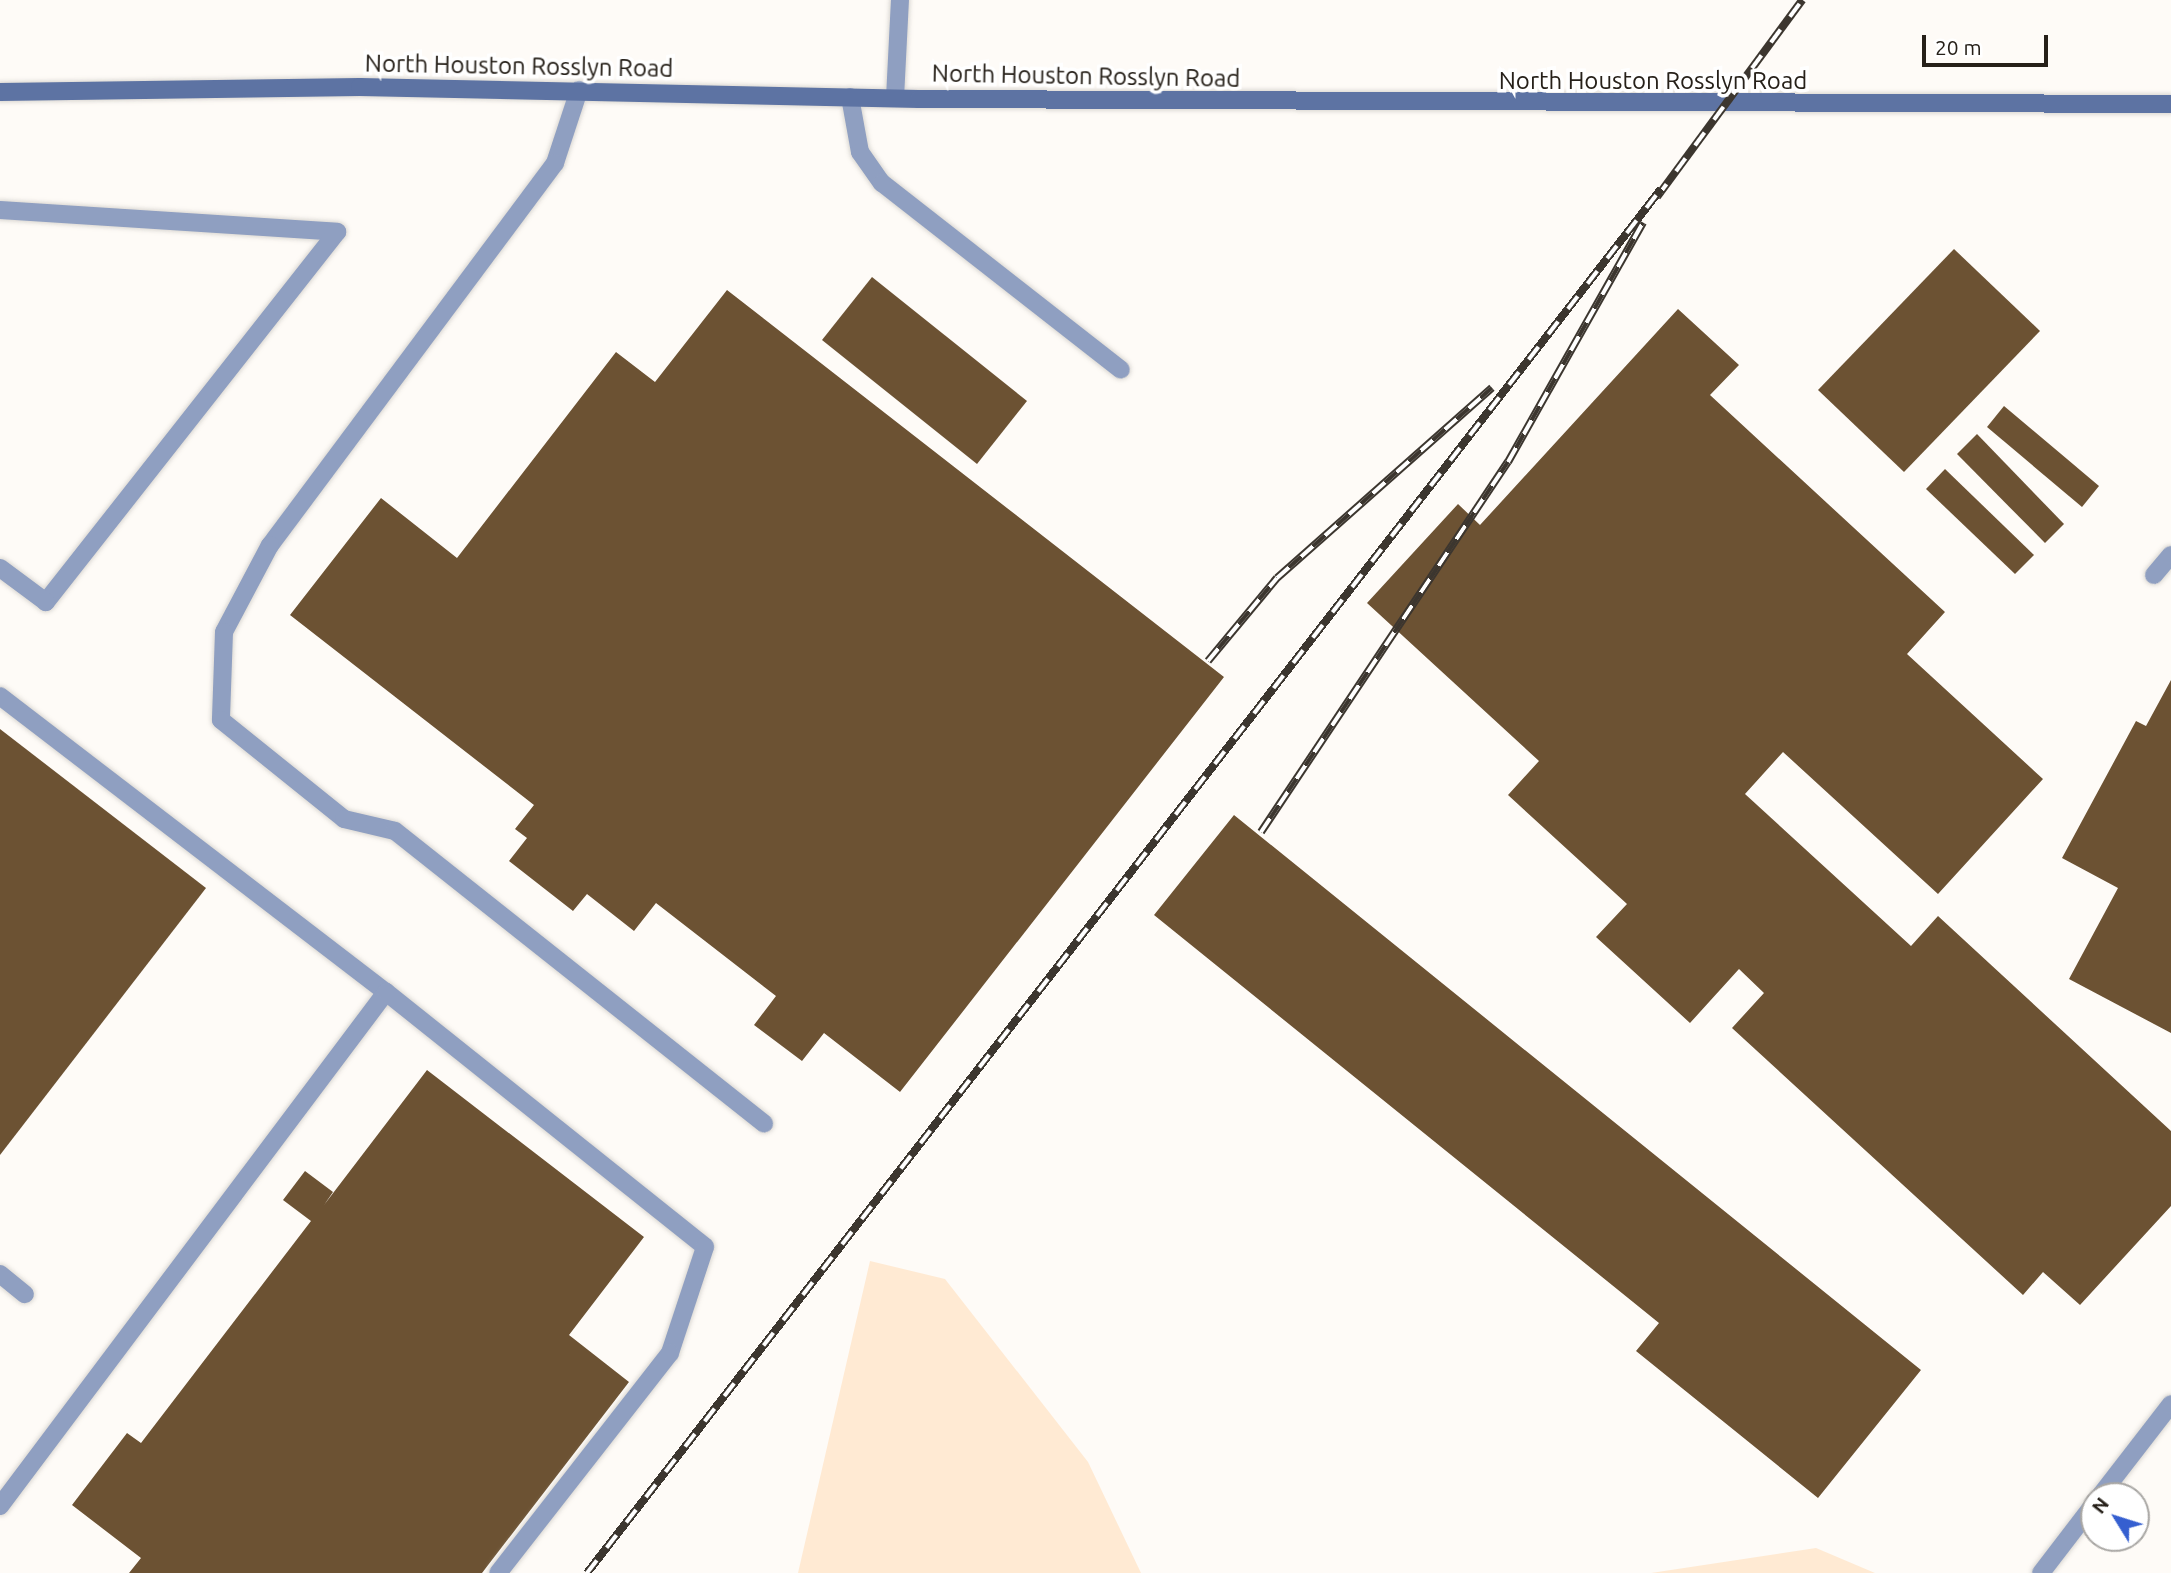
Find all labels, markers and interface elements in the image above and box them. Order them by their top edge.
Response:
scale bar [1926,21,2052,65]
text: 20 m [1935,35,1982,59]
street label: North Houston Rosslyn Road [365,49,673,83]
street label: North Houston Rosslyn Road [932,59,1240,93]
street label: North Houston Rosslyn Road [1499,67,1807,95]
north arrow [2080,1482,2150,1552]
text: N [2087,1493,2113,1518]

